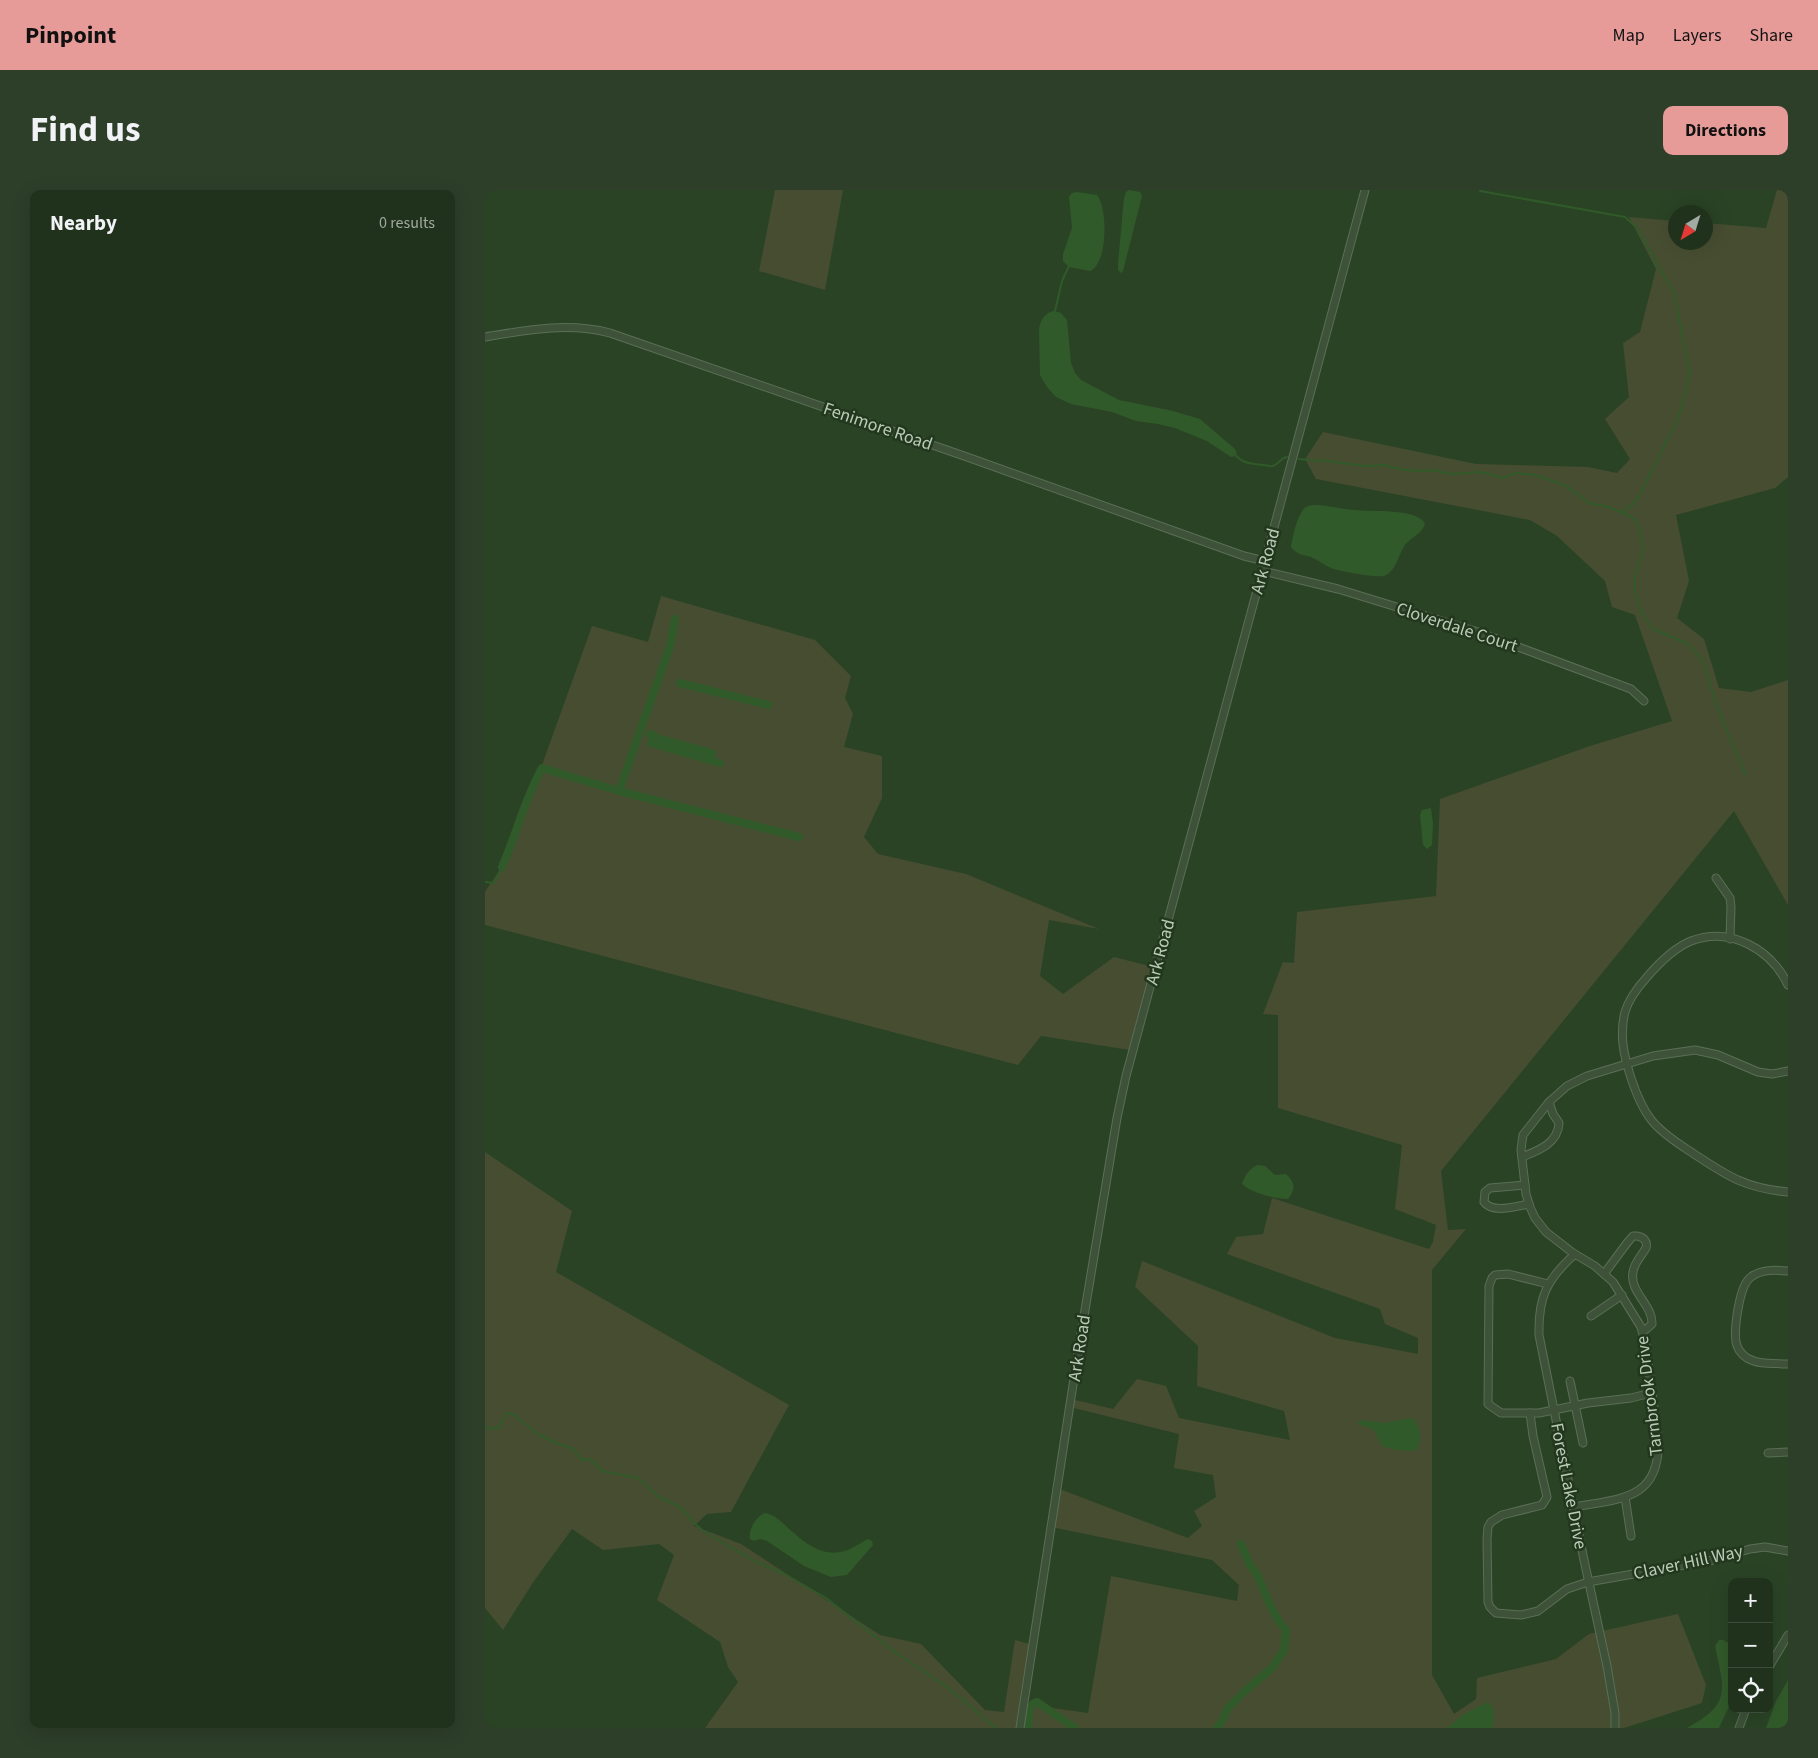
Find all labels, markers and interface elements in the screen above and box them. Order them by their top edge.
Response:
text: Pinpoint [25,18,116,53]
text: Map [1613,23,1645,48]
text: Layers [1673,23,1722,48]
text: Share [1750,23,1793,48]
text: Find us [30,105,140,155]
button: Directions [1663,106,1788,155]
north arrow [1668,205,1713,250]
text: Nearby [50,208,117,238]
text: 0 results [379,212,435,234]
street label: Fenimore Road [820,396,936,457]
street label: Ark Road [1245,525,1286,597]
street label: Cloverdale Court [1393,596,1521,659]
street label: Ark Road [1140,916,1181,988]
street label: Ark Road [1062,1313,1097,1383]
street label: Tarnbrook Drive [1630,1335,1669,1457]
street label: Forest Lake Drive [1544,1421,1593,1551]
street label: Claver Hill Way [1631,1539,1746,1586]
map controls [1728,1578,1773,1713]
button: + [1728,1578,1773,1623]
button: − [1728,1623,1773,1668]
button: locate [1728,1668,1773,1713]

